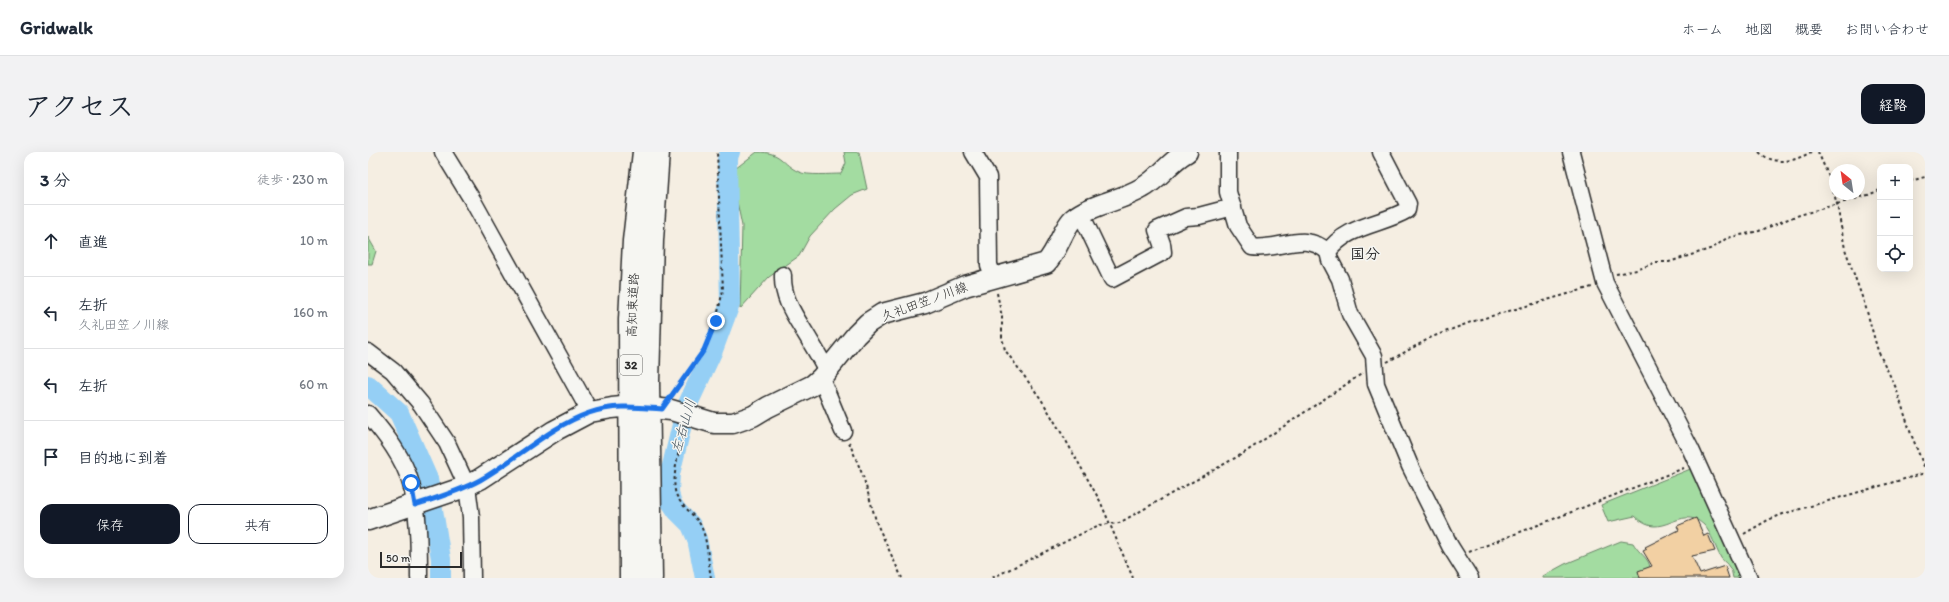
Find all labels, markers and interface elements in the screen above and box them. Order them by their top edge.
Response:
text: Gridwalk [20,16,93,39]
text: ホーム [1682,21,1723,38]
text: 地図 [1745,21,1773,38]
text: 概要 [1795,21,1823,38]
text: お問い合わせ [1845,21,1929,38]
button: 経路 [1861,84,1925,124]
text: アクセス [24,89,134,123]
north arrow [1829,164,1865,200]
map controls [1877,164,1913,272]
button: + [1877,164,1913,200]
text: 3 分 [40,170,70,190]
text: 徒歩 · 230 m [257,172,328,187]
button: − [1877,200,1913,236]
icon: ahead [40,230,62,252]
text: 直進 [78,233,108,251]
text: 10 m [300,233,328,248]
button: locate [1877,236,1913,272]
district label: 国分 [1350,245,1380,263]
street label: 高知東道路 [624,272,641,338]
street label: 久礼田笠ノ川線 [879,279,970,324]
text: 左折 [78,296,108,314]
icon: left [40,302,62,324]
text: 160 m [293,305,328,320]
route end [707,312,725,330]
text: 久礼田笠ノ川線 [78,317,169,332]
road number: 32 [620,355,642,375]
icon: left [40,374,62,396]
text: 左折 [78,377,108,395]
text: 60 m [299,377,328,392]
water label: 左右山川 [668,397,699,455]
icon: arrive [40,446,62,468]
text: 目的地に到着 [78,449,168,467]
route start [402,474,420,492]
button: 保存 [40,504,180,544]
button: 共有 [188,504,328,544]
scale bar [380,550,462,569]
text: 50 m [386,552,410,565]

